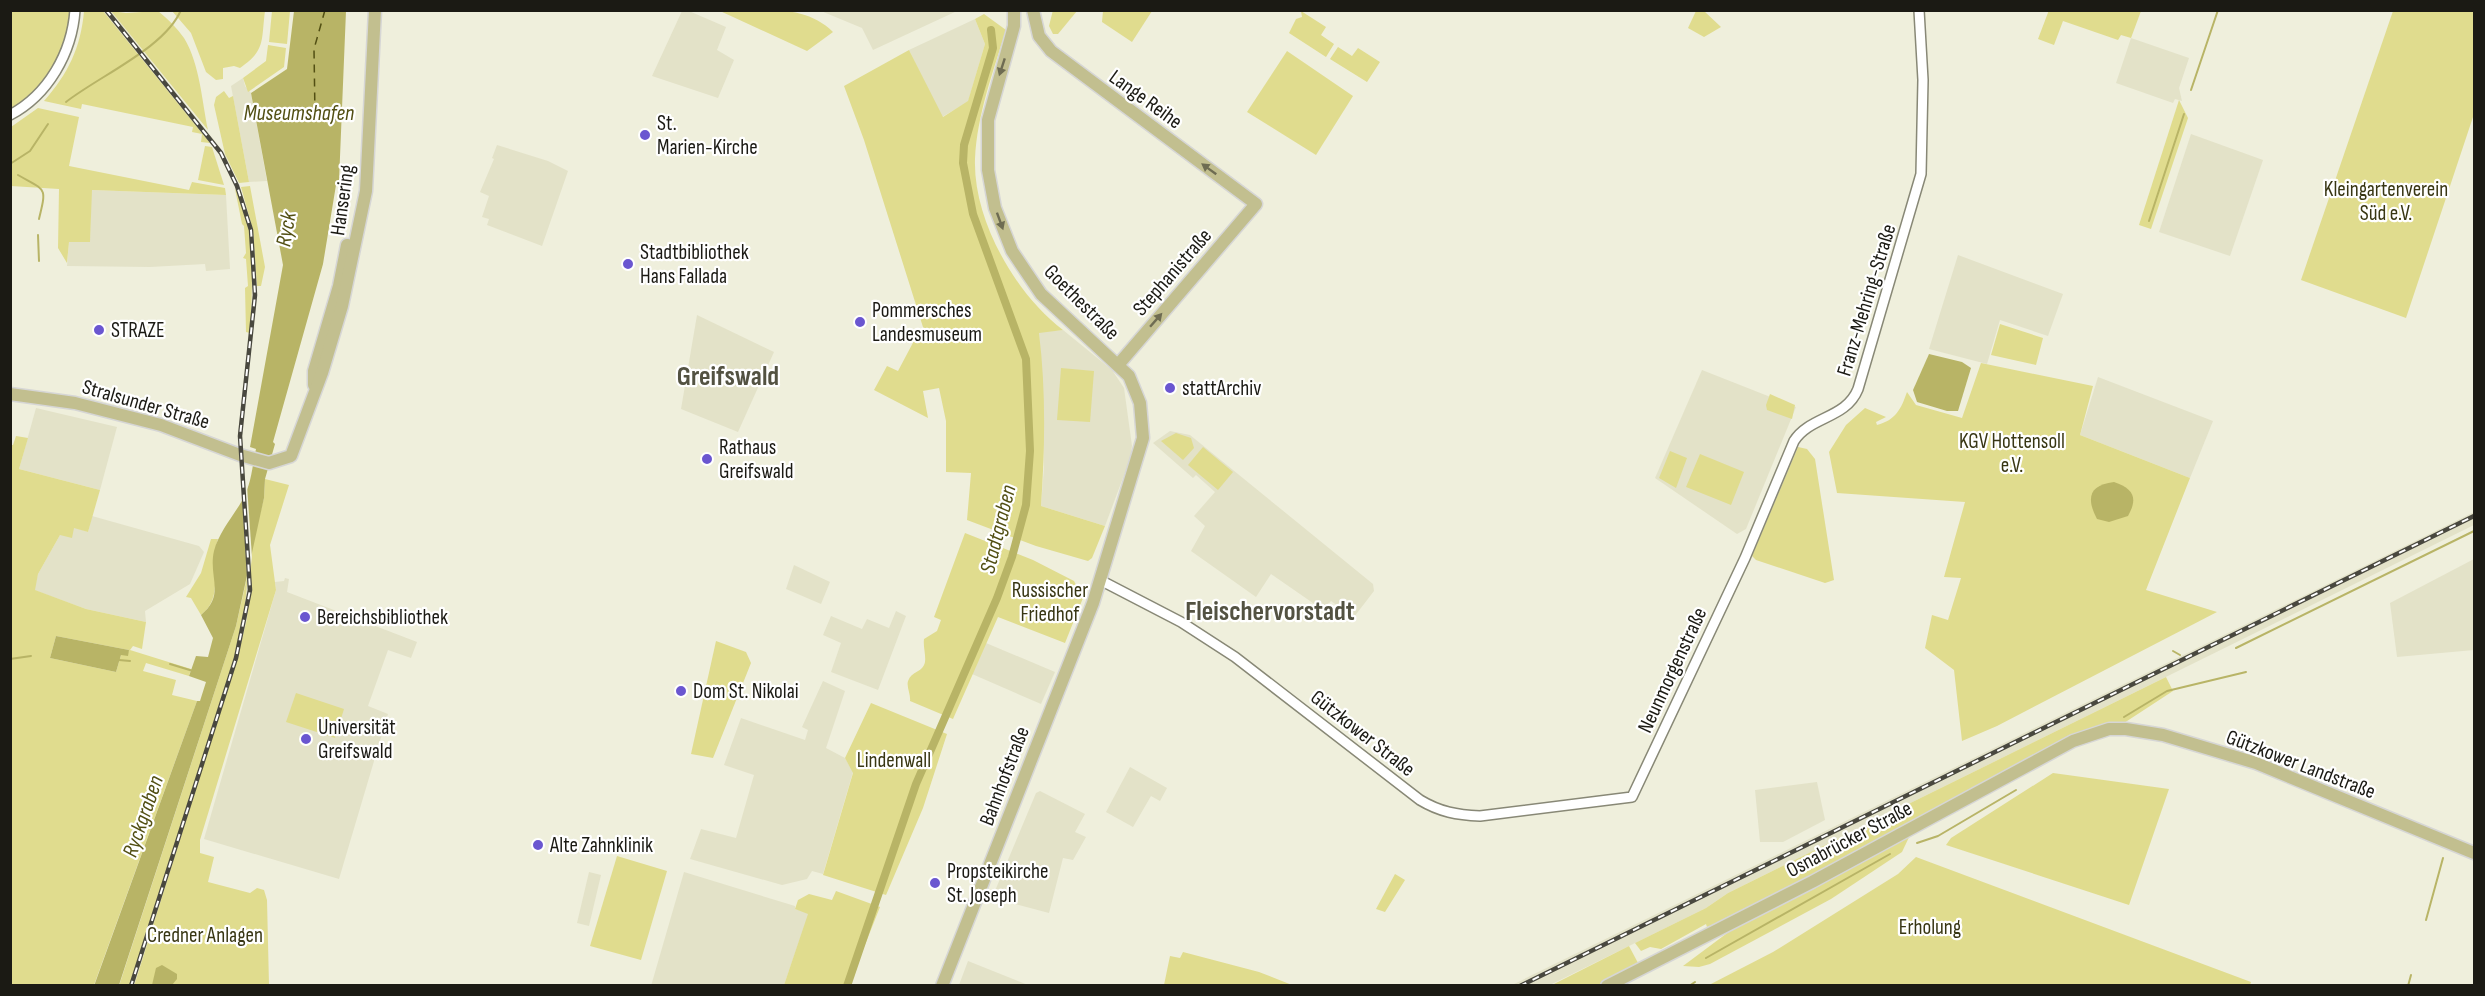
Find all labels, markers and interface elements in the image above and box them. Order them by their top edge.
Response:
one-way arrow [997,58,1006,76]
street label: Lange Reihe [1104,65,1187,134]
water label: Museumshafen [244,100,354,127]
place label: St. Marien-Kirche [657,111,758,160]
marker: St. Marien-Kirche [638,128,652,142]
street label: Hansering [325,163,360,237]
one-way arrow [1201,163,1217,175]
park label: Kleingartenverein Süd e.V. [2324,177,2448,226]
water label: Ryck [270,209,303,249]
one-way arrow [996,212,1005,230]
street label: Franz-Mehring-Straße [1831,221,1901,379]
street label: Stephanistraße [1128,224,1217,321]
place label: Stadtbibliothek Hans Fallada [640,240,749,289]
marker: Stadtbibliothek Hans Fallada [621,257,635,271]
street label: Goethestraße [1039,259,1125,345]
place label: Pommersches Landesmuseum [872,298,982,347]
one-way arrow [1150,313,1163,328]
marker: Pommersches Landesmuseum [853,315,867,329]
place label: STRAZE [111,318,165,343]
marker: STRAZE [92,323,106,337]
district label: Greifswald [677,361,779,393]
street label: Stralsunder Straße [79,374,212,435]
place label: stattArchiv [1182,376,1261,401]
marker: stattArchiv [1163,381,1177,395]
park label: KGV Hottensoll e.V. [1959,429,2065,478]
place label: Rathaus Greifswald [719,435,793,484]
marker: Rathaus Greifswald [700,452,714,466]
water label: Stadtgraben [974,482,1022,576]
park label: Russischer Friedhof [1012,578,1088,627]
district label: Fleischervorstadt [1185,596,1355,628]
street label: Neunmorgenstraße [1633,604,1712,737]
place label: Bereichsbibliothek [317,605,448,630]
marker: Bereichsbibliothek [298,610,312,624]
place label: Dom St. Nikolai [693,679,799,704]
marker: Dom St. Nikolai [674,684,688,698]
street label: Gützkower Straße [1305,685,1420,782]
place label: Universität Greifswald [318,715,396,764]
street label: Bahnhofstraße [974,723,1035,829]
street label: Gützkower Landstraße [2223,725,2379,804]
marker: Universität Greifswald [299,732,313,746]
park label: Lindenwall [857,748,931,773]
water label: Ryckgraben [117,772,170,861]
street label: Osnabrücker Straße [1782,796,1916,883]
place label: Alte Zahnklinik [549,833,653,858]
marker: Alte Zahnklinik [531,838,545,852]
place label: Propsteikirche St. Joseph [947,859,1049,908]
marker: Propsteikirche St. Joseph [928,876,942,890]
park label: Erholung [1899,915,1961,940]
park label: Credner Anlagen [147,923,263,948]

